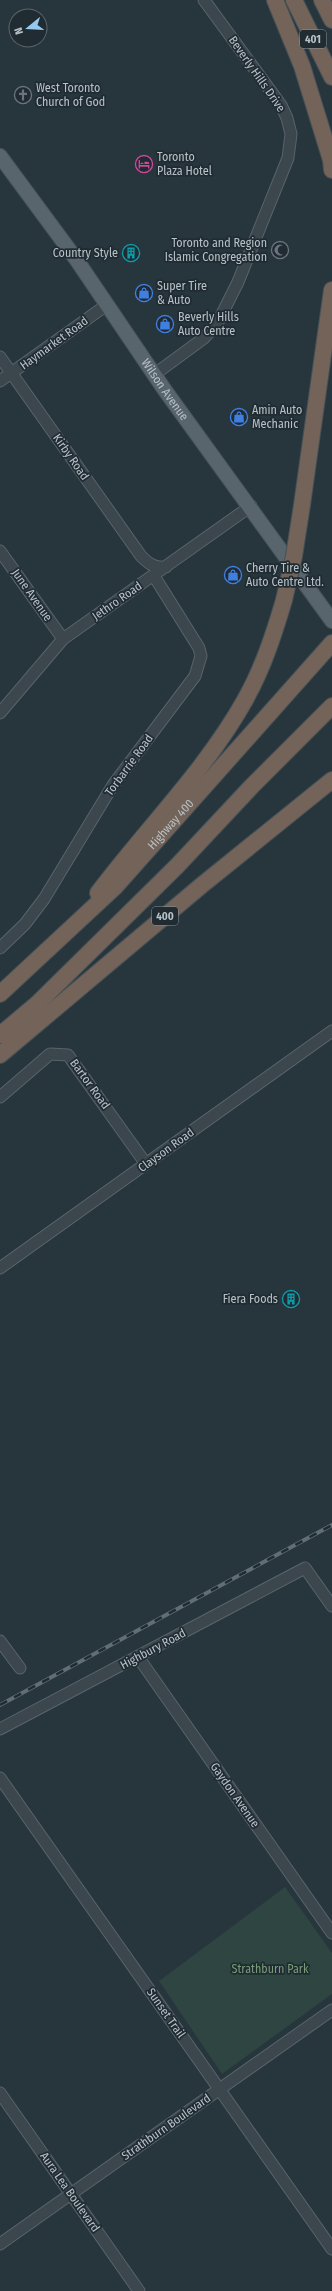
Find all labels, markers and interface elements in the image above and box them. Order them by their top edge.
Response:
north arrow [8,8,48,48]
text: N [12,26,26,36]
road number: 401 [300,30,326,48]
street label: Beverly Hills Drive [226,34,288,115]
place label: West Toronto Church of God [36,81,105,109]
church icon: West Toronto Church of God [13,85,33,105]
place label: Toronto Plaza Hotel [157,150,212,178]
hotel icon: Toronto Plaza Hotel [134,154,154,174]
place label: Toronto and Region Islamic Congregation [165,236,267,264]
mosque icon: Toronto and Region Islamic Congregation [270,240,290,260]
building icon: Country Style [121,243,141,263]
place label: Country Style [53,246,118,260]
place label: Super Tire & Auto [157,279,207,307]
shop icon: Super Tire & Auto [134,283,154,303]
place label: Beverly Hills Auto Centre [178,310,239,338]
street label: Haymarket Road [17,314,91,372]
shop icon: Beverly Hills Auto Centre [155,314,175,334]
street label: Wilson Avenue [139,356,191,423]
place label: Amin Auto Mechanic [252,403,302,431]
shop icon: Amin Auto Mechanic [229,407,249,427]
street label: Kirby Road [50,431,92,483]
place label: Cherry Tire & Auto Centre Ltd. [246,561,324,589]
shop icon: Cherry Tire & Auto Centre Ltd. [223,565,243,585]
street label: June Avenue [9,566,55,624]
street label: Jethro Road [90,579,144,623]
street label: Torbarrie Road [102,732,156,798]
street label: Highway 400 [145,796,197,852]
road number: 400 [152,907,178,925]
street label: Bartor Road [67,1056,113,1112]
street label: Clayson Road [135,1125,197,1175]
building icon: Fiera Foods [281,1289,301,1309]
place label: Fiera Foods [223,1292,278,1306]
street label: Highbury Road [118,1626,188,1672]
street label: Gaydon Avenue [208,1760,263,1830]
park label: Strathburn Park [231,1962,309,1976]
street label: Sunset Trail [144,1985,188,2041]
street label: Strathburn Boulevard [119,2091,213,2163]
street label: Aura Lea Boulevard [37,2149,103,2235]

